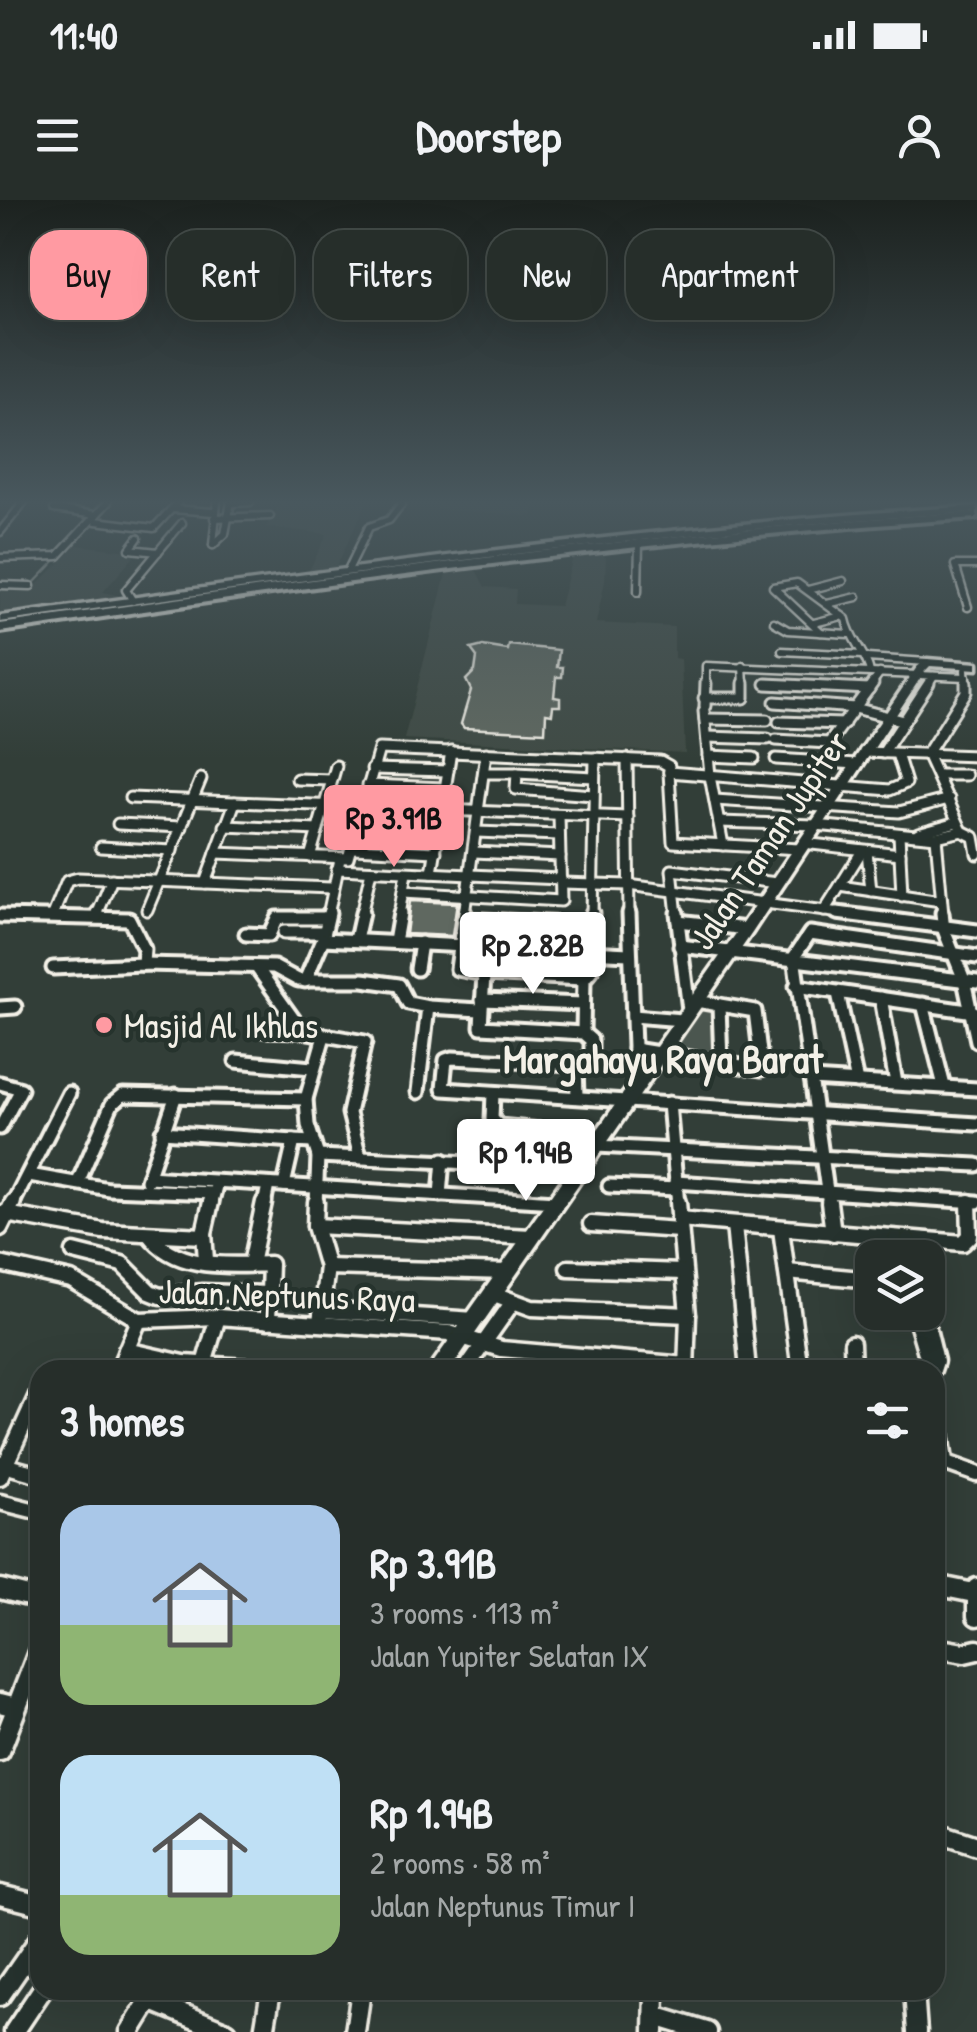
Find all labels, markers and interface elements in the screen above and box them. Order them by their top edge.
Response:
text: 11:40 [50,9,118,61]
text: Doorstep [416,105,561,166]
icon: menu [30,108,85,163]
icon: person [892,108,947,163]
chip: Buy [30,230,147,320]
chip: Rent [167,230,294,320]
chip: Filters [314,230,467,320]
chip: New [487,230,606,320]
chip: Apartment [626,230,833,320]
street label: Jalan Taman Jupiter [678,721,860,959]
pin: Rp 3.91B [291,785,497,870]
text: Rp 3.91B [346,796,442,839]
pin: Rp 2.82B [430,912,636,997]
text: Rp 2.82B [482,923,584,966]
place label: Masjid Al Ikhlas [124,1002,318,1049]
marker: Masjid Al Ikhlas [93,1014,115,1036]
district label: Margahayu Raya Barat [503,1031,824,1087]
pin: Rp 1.94B [423,1119,629,1204]
text: Rp 1.94B [479,1130,573,1173]
map controls [855,1240,945,1330]
button: layers [855,1240,945,1330]
street label: Jalan Neptunus Raya [158,1267,416,1323]
text: 3 homes [60,1392,185,1449]
icon: filters [860,1393,915,1448]
text: Rp 3.91B [370,1534,496,1591]
icon: home [140,1545,260,1665]
text: 3 rooms · 113 m² [370,1591,559,1634]
text: Jalan Yupiter Selatan IX [370,1634,649,1677]
text: Rp 1.94B [370,1784,493,1841]
icon: home [140,1795,260,1915]
text: 2 rooms · 58 m² [370,1841,550,1884]
text: Jalan Neptunus Timur I [370,1884,635,1927]

